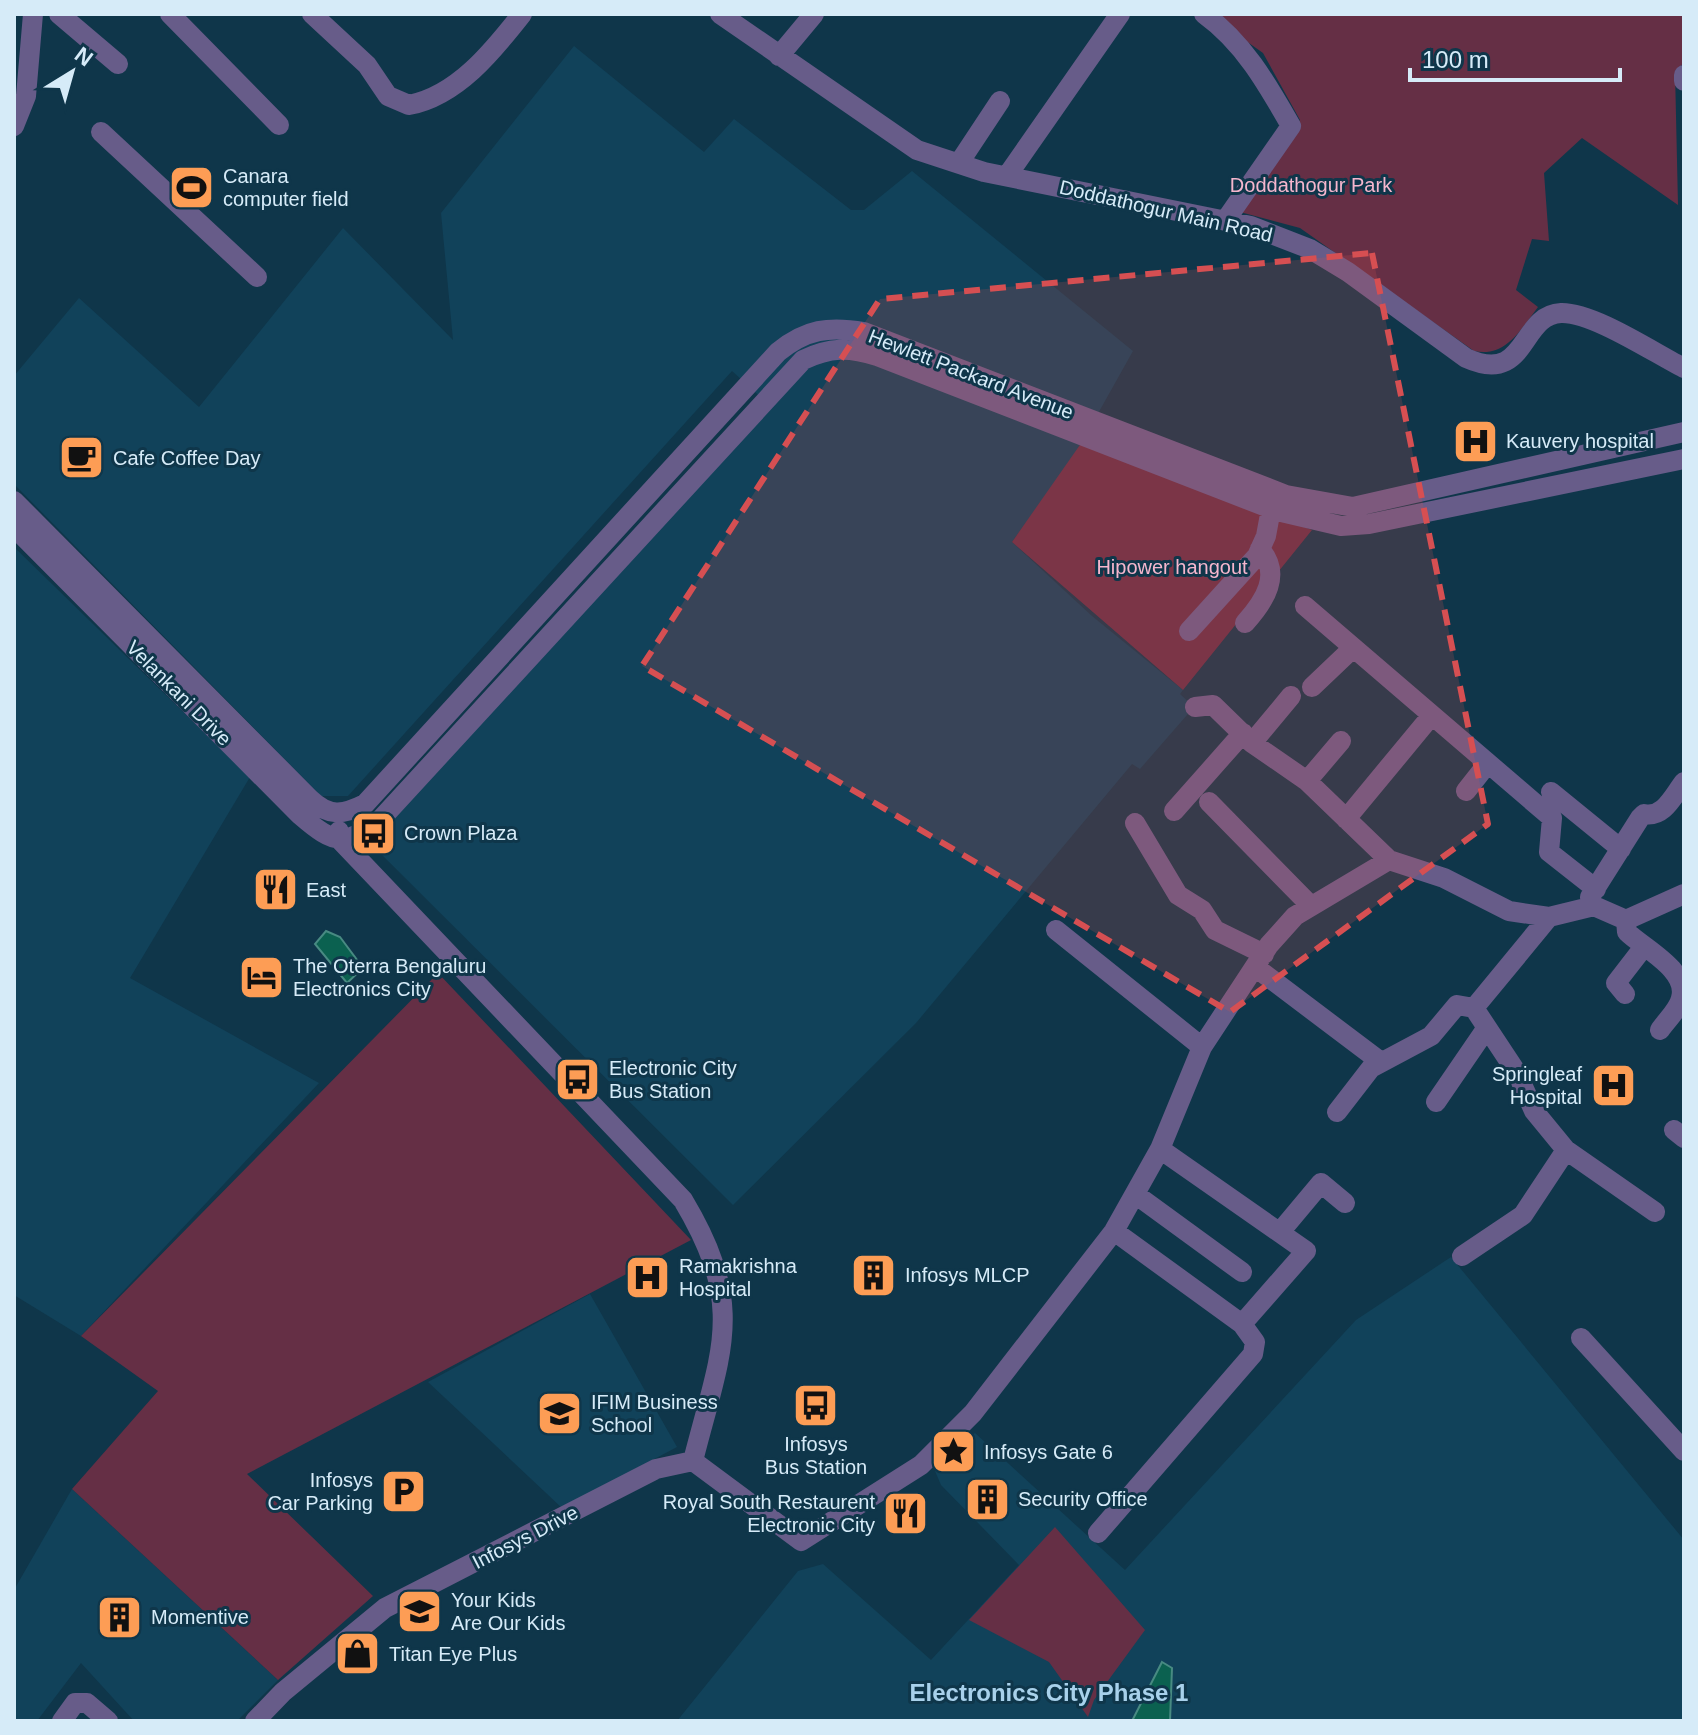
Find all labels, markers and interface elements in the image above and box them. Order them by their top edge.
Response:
north arrow [32,32,112,112]
scale bar [1410,32,1620,82]
text: N [70,42,98,71]
text: 100 m [1422,46,1489,73]
sports icon: Canara computer field [168,163,216,211]
place label: Canara computer field [223,165,349,210]
park label: Doddathogur Park [1230,174,1393,196]
street label: Doddathogur Main Road [1057,176,1275,246]
street label: Hewlett Packard Avenue [866,325,1076,423]
hospital icon: Kauvery hospital [1451,417,1499,465]
place label: Kauvery hospital [1506,430,1654,452]
cafe icon: Cafe Coffee Day [58,434,106,482]
place label: Cafe Coffee Day [113,447,261,469]
park label: Hipower hangout [1096,556,1248,578]
street label: Velankani Drive [122,636,236,750]
bus stop icon: Crown Plaza [349,809,397,857]
place label: Crown Plaza [404,822,518,844]
restaurant icon: East [251,866,299,914]
place label: East [306,879,346,901]
hotel icon: The Oterra Bengaluru Electronics City [238,953,286,1001]
place label: The Oterra Bengaluru Electronics City [293,955,486,1000]
bus stop icon: Electronic City Bus Station [554,1055,602,1103]
place label: Electronic City Bus Station [609,1057,737,1102]
hospital icon: Springleaf Hospital [1589,1062,1637,1110]
place label: Springleaf Hospital [1492,1063,1582,1108]
building icon: Infosys MLCP [850,1251,898,1299]
hospital icon: Ramakrishna Hospital [624,1253,672,1301]
place label: Ramakrishna Hospital [679,1255,798,1300]
place label: Infosys MLCP [905,1264,1029,1286]
bus stop icon: Infosys Bus Station [792,1381,840,1429]
school or university icon: IFIM Business School [536,1390,584,1438]
place label: IFIM Business School [591,1391,718,1436]
place icon: Infosys Gate 6 [929,1428,977,1476]
place label: Infosys Bus Station [765,1433,867,1478]
place label: Infosys Gate 6 [984,1441,1113,1463]
parking icon: Infosys Car Parking [380,1467,428,1515]
place label: Infosys Car Parking [267,1469,373,1514]
building icon: Security Office [963,1475,1011,1523]
place label: Security Office [1018,1488,1148,1510]
restaurant icon: Royal South Restaurent Electronic City [882,1490,930,1538]
place label: Royal South Restaurent Electronic City [663,1491,875,1536]
street label: Infosys Drive [469,1501,581,1573]
school or university icon: Your Kids Are Our Kids [396,1587,444,1635]
place label: Your Kids Are Our Kids [451,1589,565,1634]
building icon: Momentive [96,1593,144,1641]
place label: Momentive [151,1606,249,1628]
shop icon: Titan Eye Plus [334,1630,382,1678]
place label: Titan Eye Plus [389,1643,517,1665]
district label: Electronics City Phase 1 [910,1679,1188,1706]

